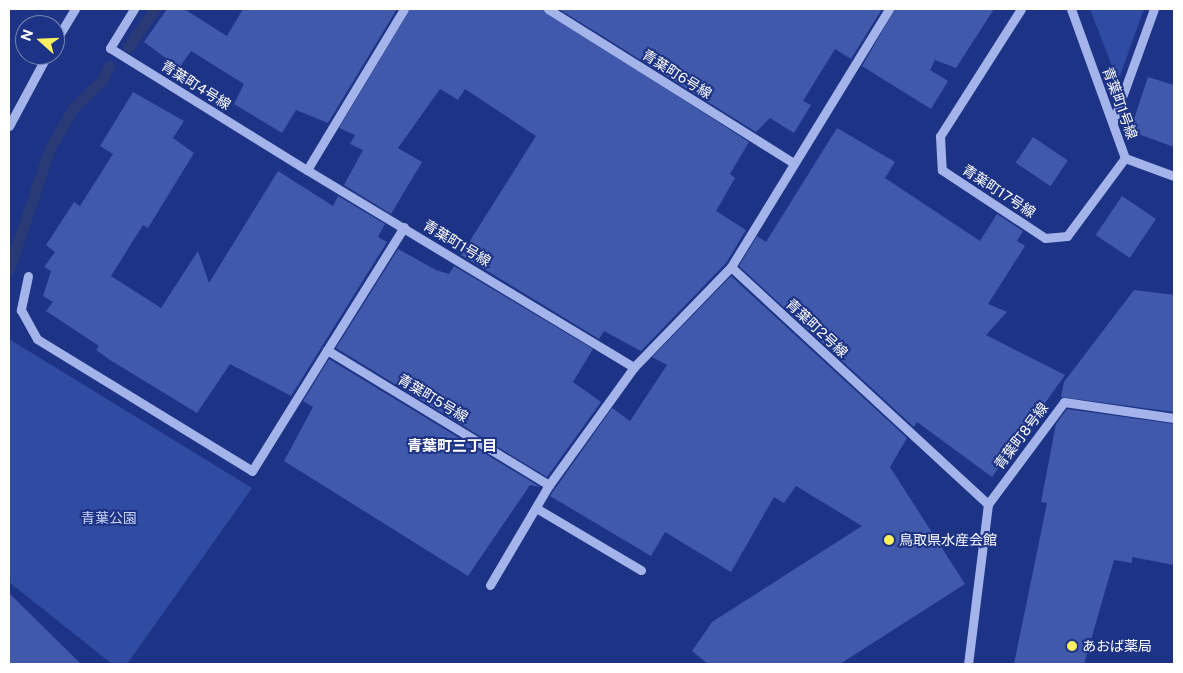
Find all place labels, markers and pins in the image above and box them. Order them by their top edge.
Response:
place label: 鳥取県水産会館 [899,532,997,548]
marker: 鳥取県水産会館 [883,534,895,546]
place label: あおば薬局 [1082,638,1152,654]
marker: あおば薬局 [1066,640,1078,652]

